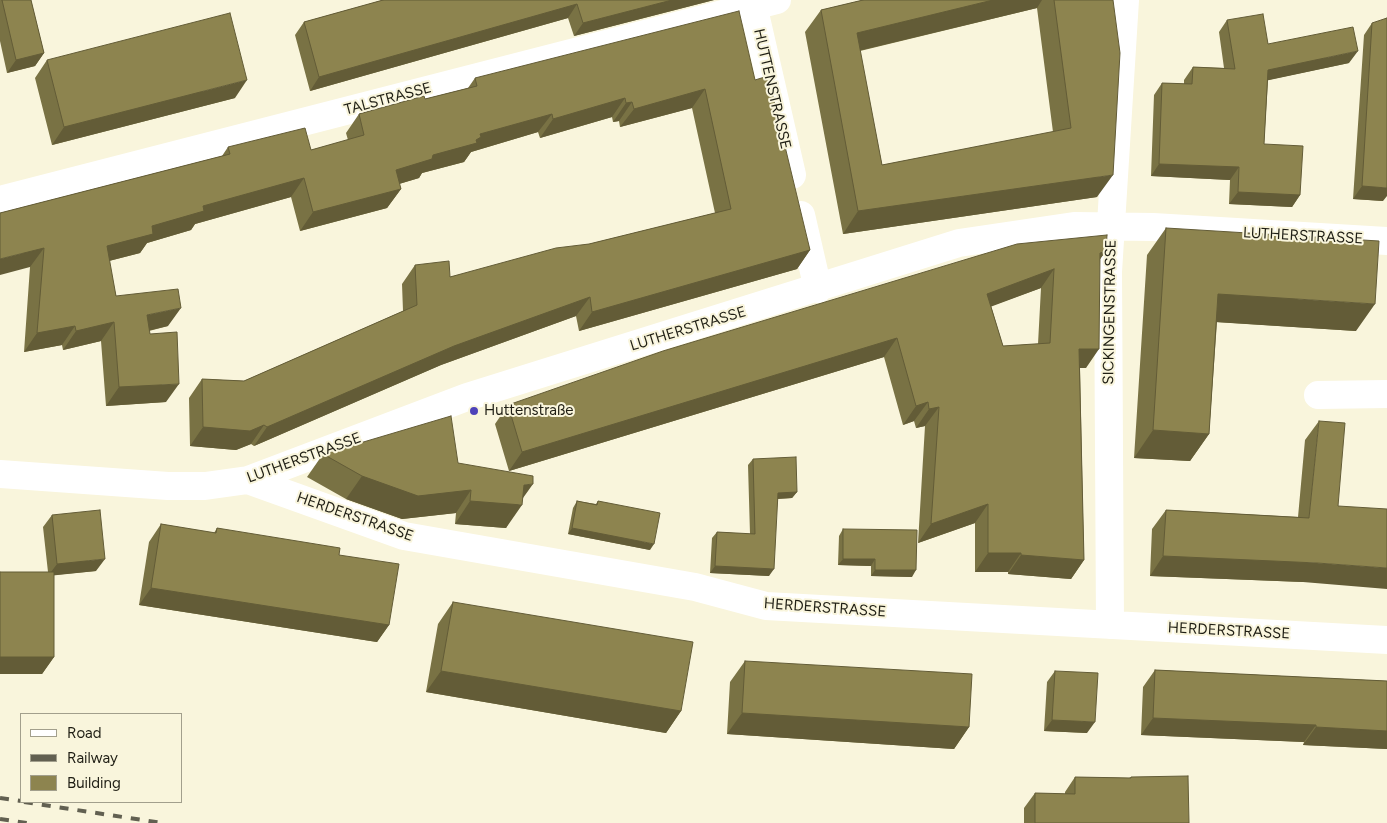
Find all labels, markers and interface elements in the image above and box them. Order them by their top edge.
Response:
street label: HUTTENSTRASSE [749,27,795,151]
street label: TALSTRASSE [342,79,434,119]
street label: LUTHERSTRASSE [1242,224,1364,248]
street label: SICKINGENSTRASSE [1100,239,1120,385]
street label: LUTHERSTRASSE [628,303,748,355]
place label: Huttenstraße [484,402,574,420]
marker: Huttenstraße [468,405,480,417]
street label: LUTHERSTRASSE [244,429,364,487]
street label: HERDERSTRASSE [294,489,416,545]
street label: HERDERSTRASSE [763,595,887,621]
street label: HERDERSTRASSE [1167,619,1291,643]
legend [20,713,182,803]
text: Road [67,724,102,742]
text: Railway [67,749,118,767]
text: Building [67,774,121,792]

